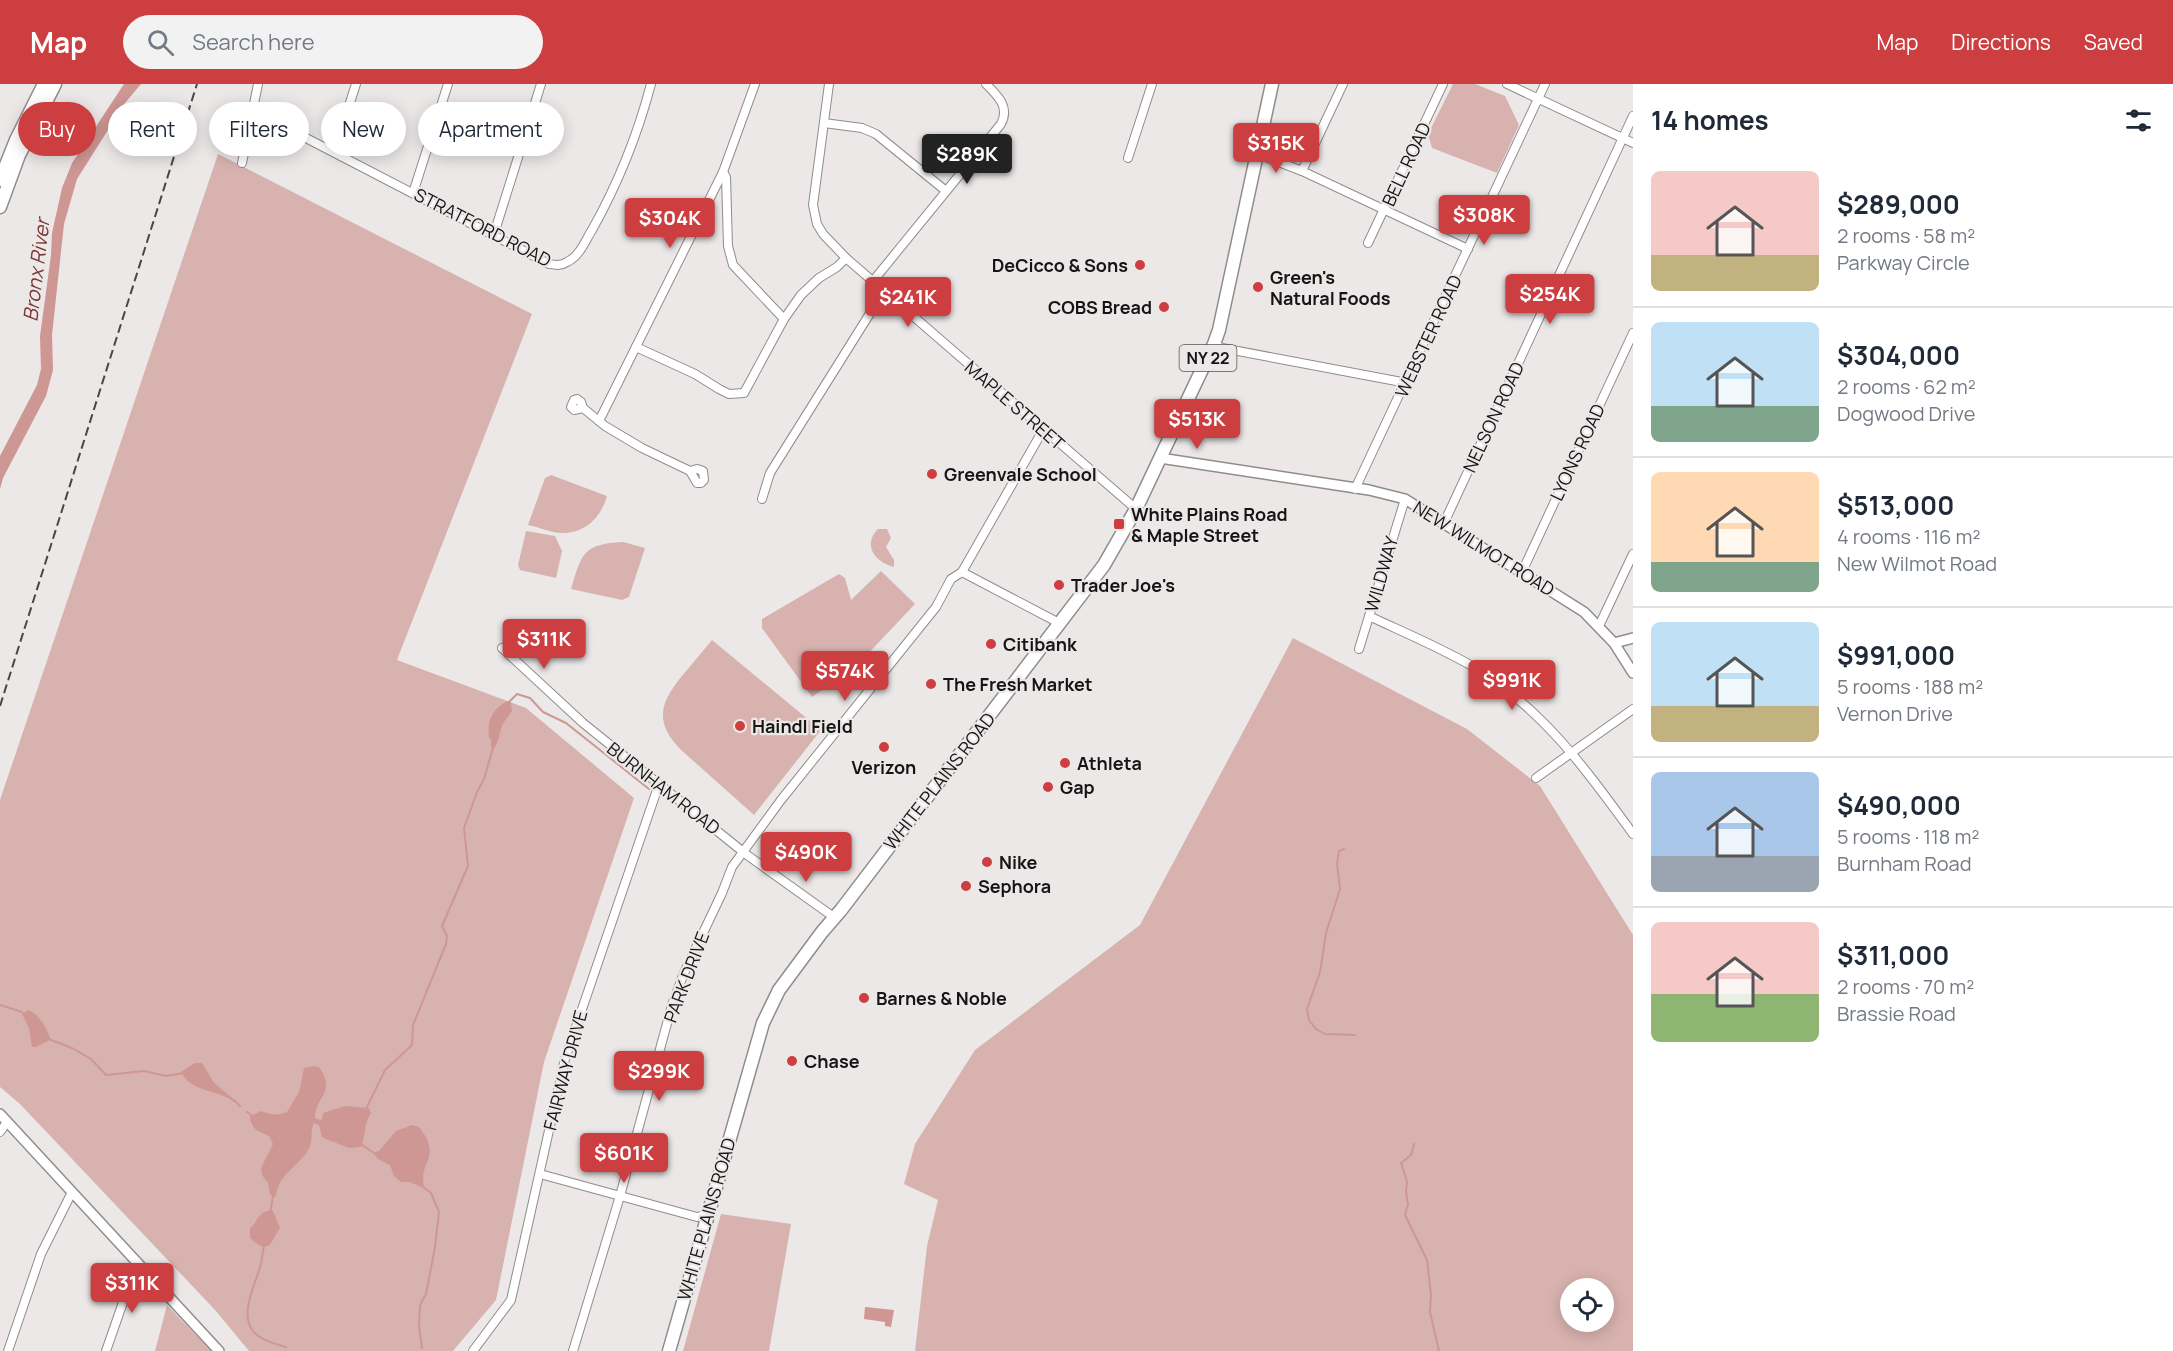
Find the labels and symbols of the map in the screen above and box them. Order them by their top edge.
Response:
street label: BELL ROAD [1376,118,1436,210]
pin: $315K [1234,123,1318,174]
pin: $289K [925,134,1009,185]
street label: STRATFORD ROAD [410,182,556,272]
pin: $308K [1442,195,1526,246]
pin: $304K [628,198,712,249]
water label: Bronx River [16,214,56,323]
place label: DeCicco & Sons [992,253,1128,277]
marker: DeCicco & Sons [1133,258,1147,272]
place label: Green's Natural Foods [1270,265,1391,310]
street label: WEBSTER ROAD [1389,271,1467,401]
pin: $254K [1508,274,1592,325]
pin: $241K [866,277,950,328]
marker: Green's Natural Foods [1251,280,1265,294]
place label: COBS Bread [1048,295,1152,319]
marker: COBS Bread [1157,300,1171,314]
road number: NY 22 [1180,345,1236,371]
street label: MAPLE STREET [960,355,1070,455]
street label: NELSON ROAD [1457,358,1529,476]
pin: $513K [1155,399,1239,450]
street label: LYONS ROAD [1544,400,1610,504]
place label: Greenvale School [944,462,1097,486]
marker: Greenvale School [925,467,939,481]
street label: NEW WILMOT ROAD [1409,495,1559,601]
place label: White Plains Road & Maple Street [1131,502,1288,547]
marker: White Plains Road & Maple Street [1112,517,1126,531]
street label: WILDWAY [1359,532,1404,615]
place label: Trader Joe's [1071,573,1175,597]
marker: Trader Joe's [1052,578,1066,592]
pin: $311K [502,619,586,670]
place label: Citibank [1003,632,1078,656]
marker: Citibank [984,637,998,651]
pin: $574K [803,651,887,702]
pin: $991K [1470,660,1554,711]
place label: The Fresh Market [943,672,1093,696]
marker: The Fresh Market [924,677,938,691]
street label: WHITE PLAINS ROAD [878,707,1000,855]
place label: Haindl Field [752,714,853,738]
marker: Haindl Field [733,719,747,733]
street label: BURNHAM ROAD [603,736,725,840]
marker: Verizon [877,740,891,754]
place label: Athleta [1077,751,1142,775]
place label: Verizon [852,755,916,779]
marker: Athleta [1058,756,1072,770]
place label: Gap [1060,775,1095,799]
marker: Gap [1041,780,1055,794]
pin: $490K [764,832,848,883]
place label: Nike [999,850,1037,874]
marker: Nike [980,855,994,869]
place label: Sephora [978,874,1051,898]
marker: Sephora [959,879,973,893]
street label: PARK DRIVE [658,928,714,1026]
place label: Barnes & Noble [876,986,1007,1010]
marker: Barnes & Noble [857,991,871,1005]
street label: FAIRWAY DRIVE [537,1007,593,1133]
place label: Chase [804,1049,860,1073]
pin: $299K [617,1051,701,1102]
marker: Chase [785,1054,799,1068]
pin: $601K [582,1133,666,1184]
street label: WHITE PLAINS ROAD [671,1135,741,1303]
pin: $311K [90,1263,174,1314]

